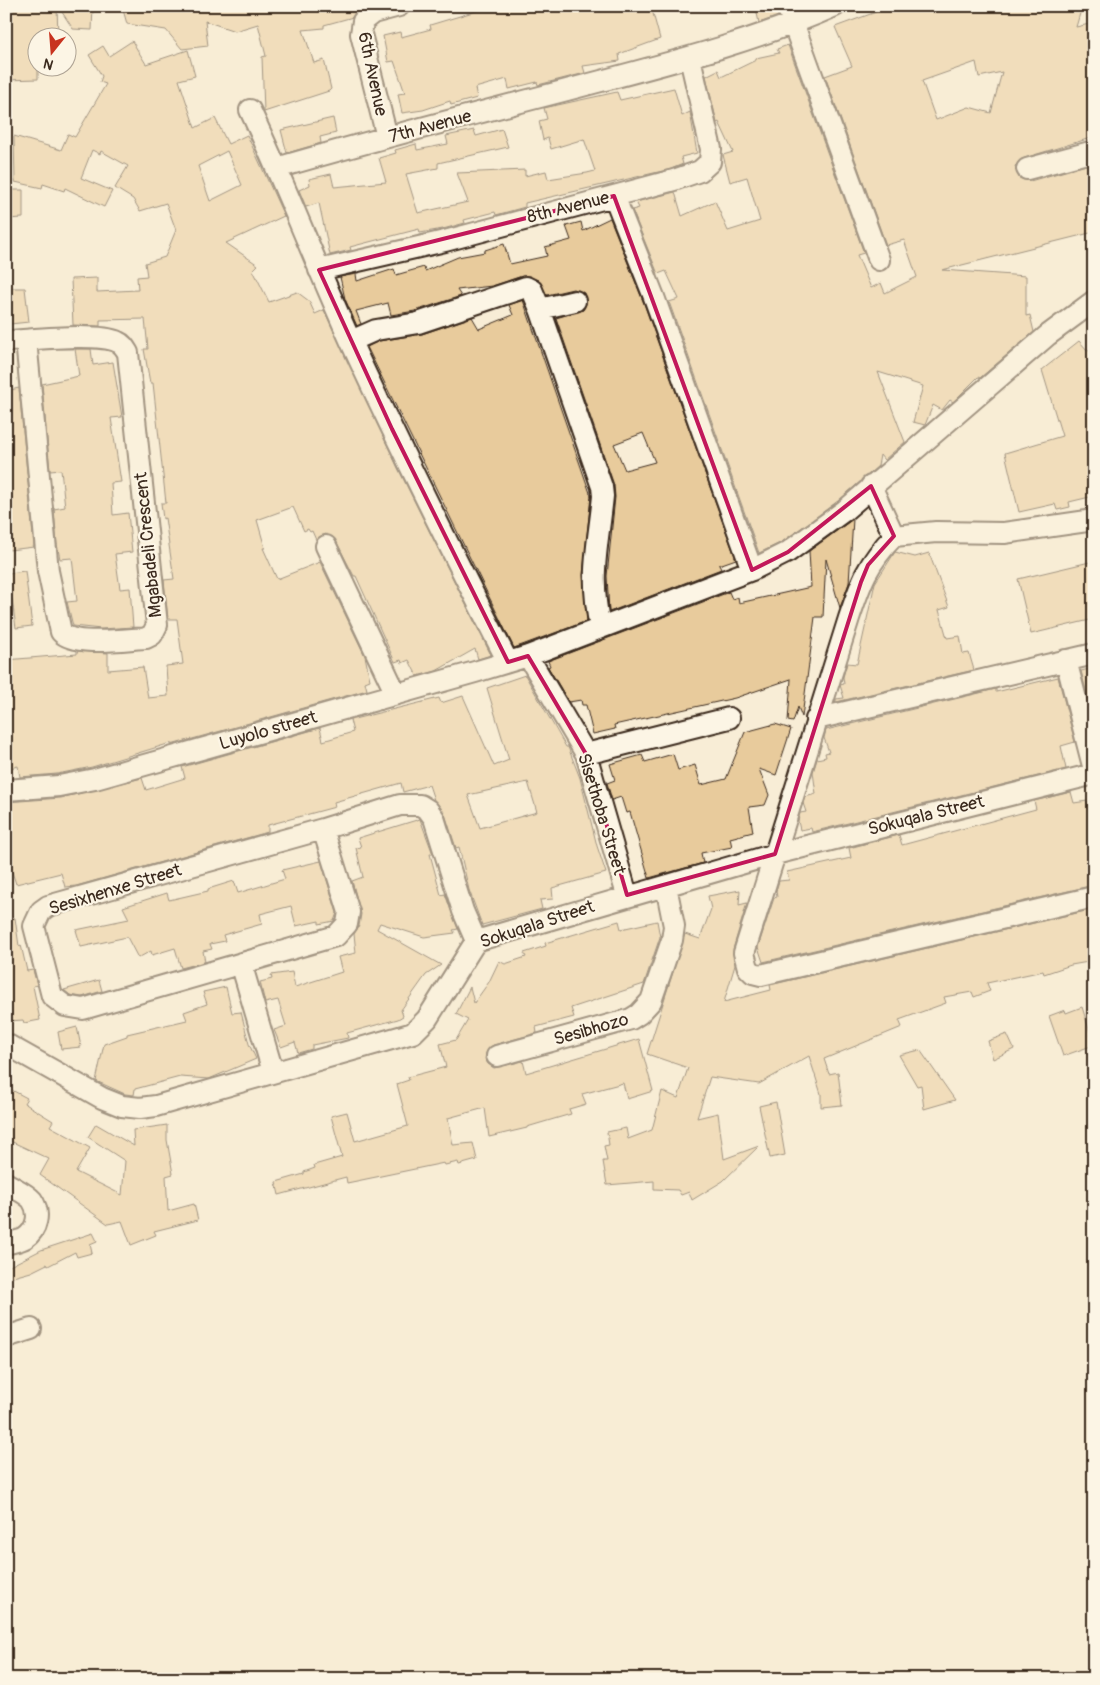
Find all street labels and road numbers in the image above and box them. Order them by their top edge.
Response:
street label: 6th Avenue [352,30,393,118]
street label: 7th Avenue [386,104,474,149]
street label: 8th Avenue [525,186,612,229]
street label: Mgabadeli Crescent [129,470,168,619]
street label: Luyolo street [217,705,320,755]
street label: Sisethoba Street [572,751,631,878]
street label: Sokuqala Street [866,790,987,841]
street label: Sesixhenxe Street [46,858,185,921]
street label: Sokuqala Street [477,895,598,954]
street label: Sesibhozo [551,1008,631,1051]

